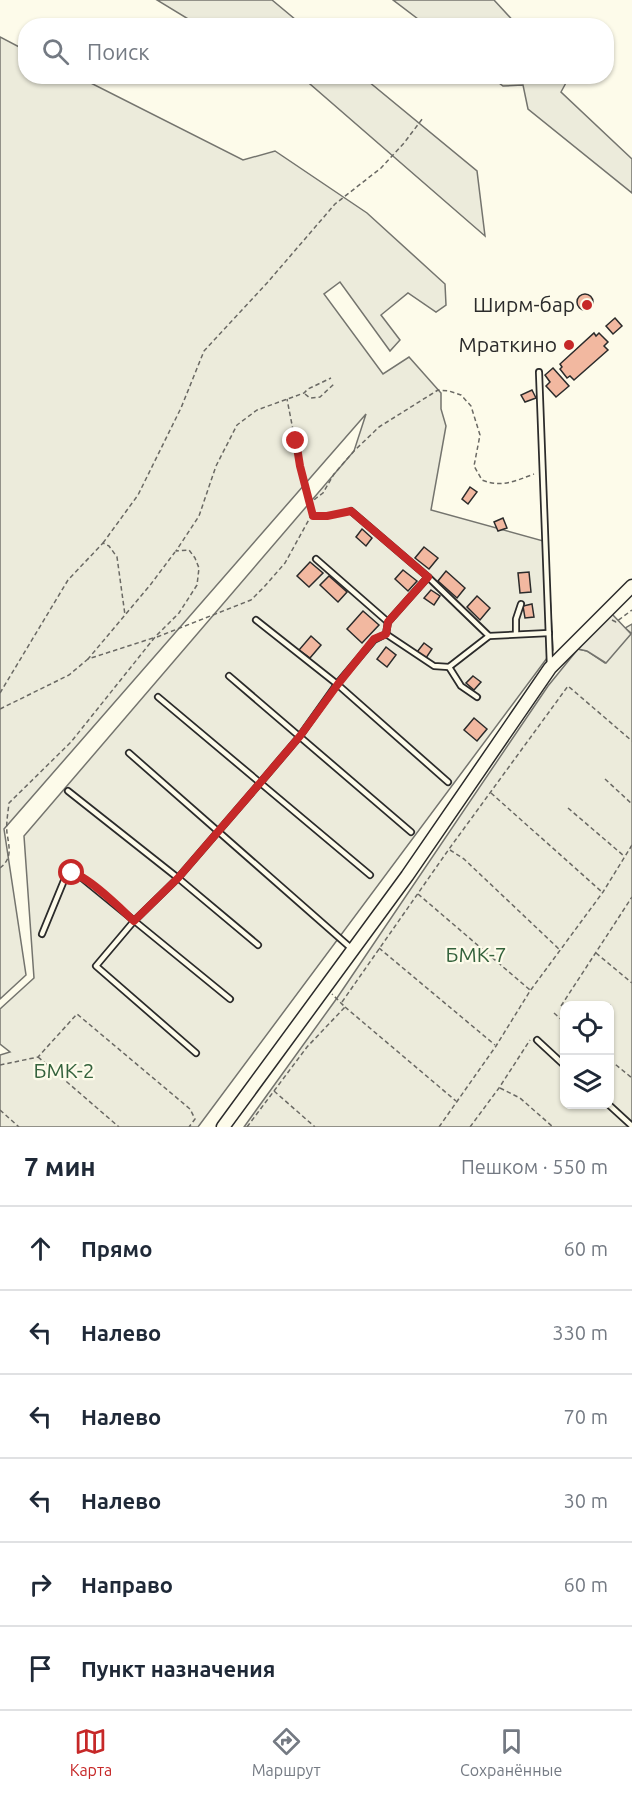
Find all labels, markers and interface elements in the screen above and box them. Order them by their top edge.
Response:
search box [18,18,614,84]
icon: search [39,35,72,68]
text: Поиск [87,39,150,64]
place label: Ширм-бар [473,292,575,316]
marker: Ширм-бар [580,298,594,312]
place label: Мраткино [459,332,557,356]
marker: Мраткино [562,338,576,352]
route end [282,427,308,453]
route start [58,859,84,885]
park label: БМК-7 [445,942,507,966]
map controls [560,1001,614,1109]
button: locate [560,1001,614,1055]
button: layers [560,1055,614,1109]
park label: БМК-2 [33,1058,95,1082]
text: 7 мин [24,1152,96,1181]
text: Пешком · 550 m [461,1155,608,1178]
icon: ahead [24,1232,57,1265]
text: Прямо [81,1236,152,1261]
text: 60 m [564,1237,608,1260]
icon: left [24,1316,57,1349]
text: Налево [81,1320,161,1345]
text: 330 m [552,1321,608,1344]
icon: left [24,1400,57,1433]
text: Налево [81,1404,161,1429]
text: 70 m [564,1405,608,1428]
icon: left [24,1484,57,1517]
text: Налево [81,1488,161,1513]
text: 30 m [564,1489,608,1512]
icon: right [24,1568,57,1601]
text: Направо [81,1572,173,1597]
text: 60 m [564,1573,608,1596]
icon: arrive [24,1652,57,1685]
text: Пункт назначения [81,1656,275,1681]
tab: Карта [70,1725,112,1779]
tab: Маршрут [252,1725,321,1779]
tab: Сохранённые [460,1725,562,1779]

